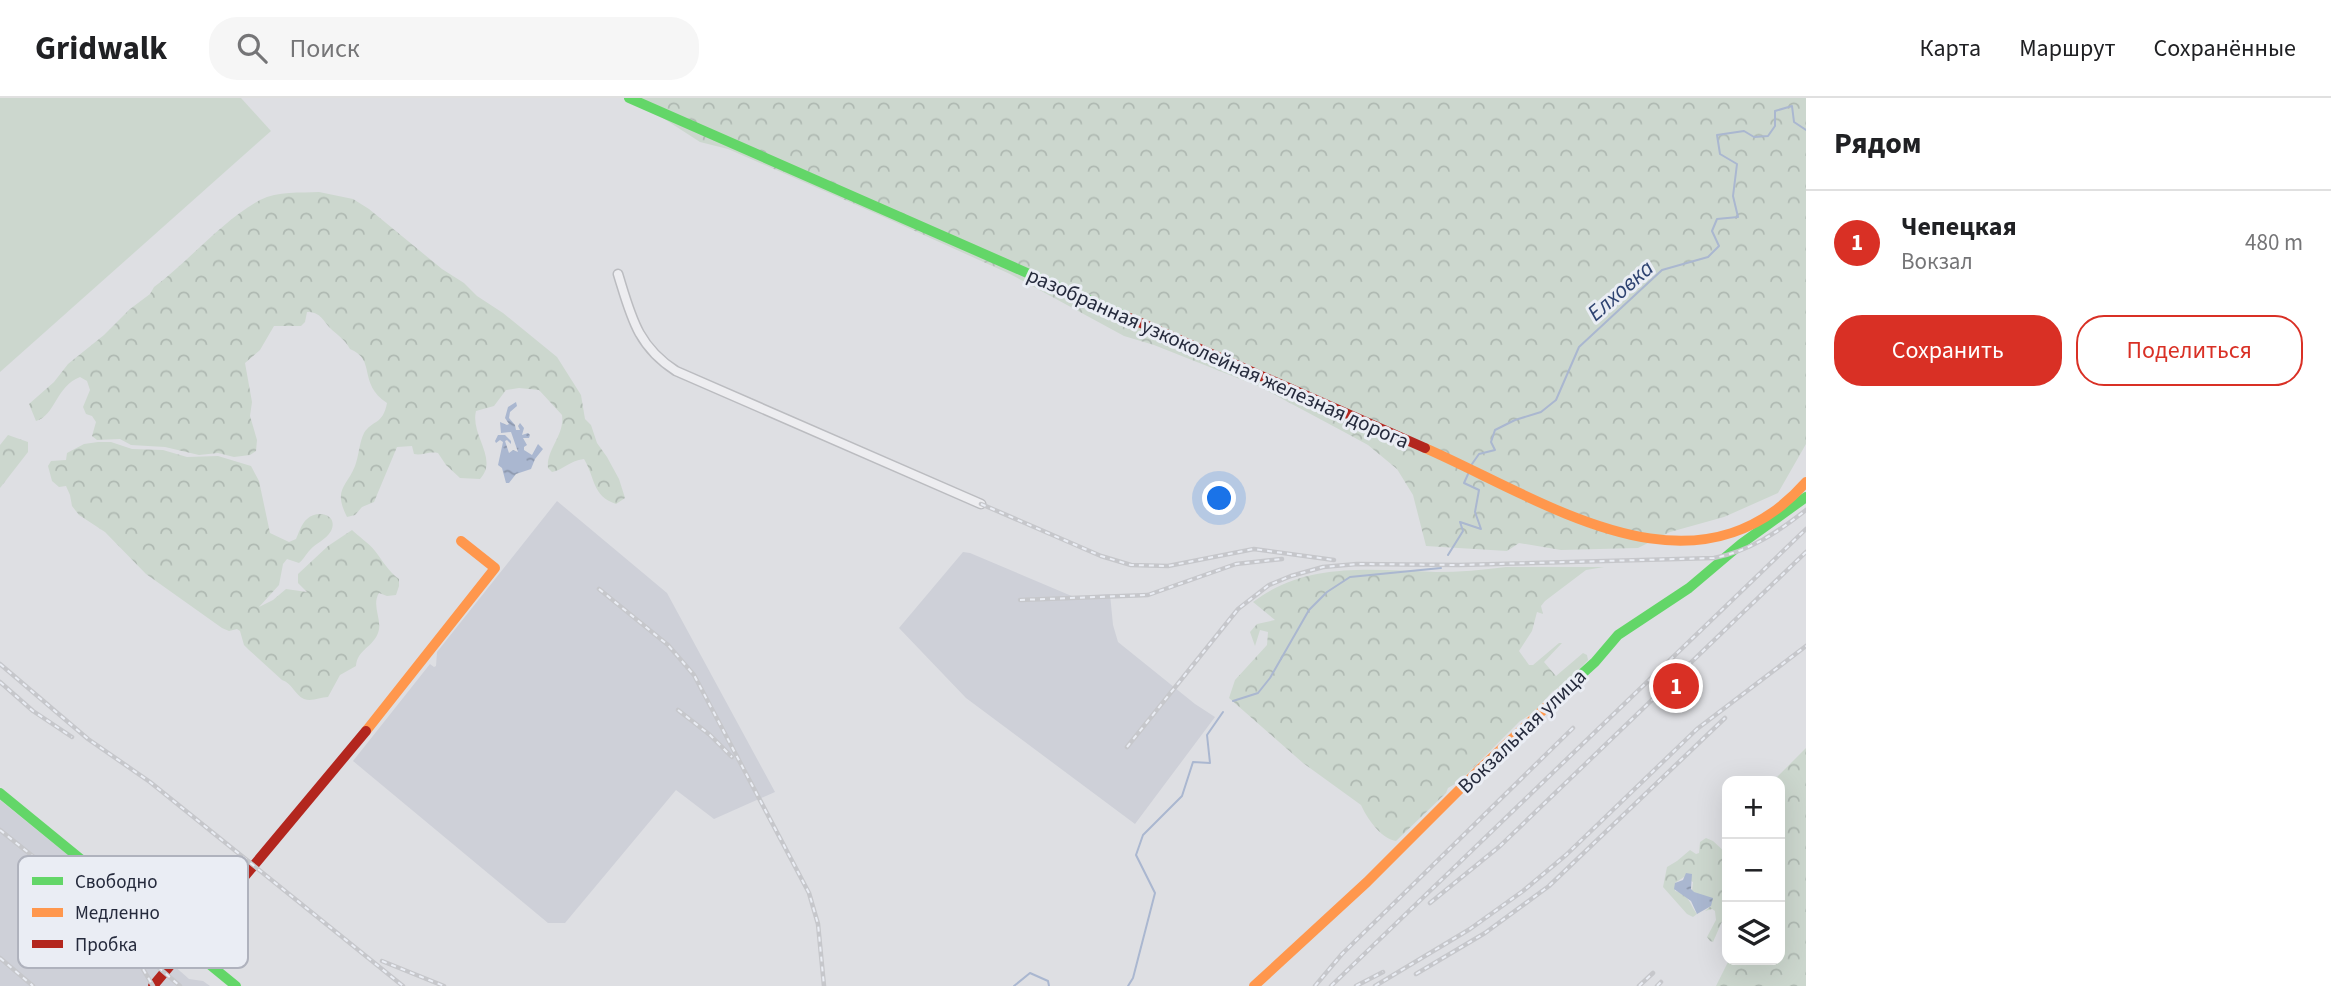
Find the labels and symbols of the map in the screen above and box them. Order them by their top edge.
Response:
water label: Елховка [1580,252,1661,329]
street label: разобранная узкоколейная железная дорога [1022,260,1414,456]
your location [1202,481,1236,515]
pin: 1 [1653,660,1699,712]
street label: Вокзальная улица [1451,662,1593,800]
legend [18,856,248,968]
text: Свободно [75,869,158,896]
text: Медленно [75,900,160,927]
text: Пробка [75,932,137,959]

